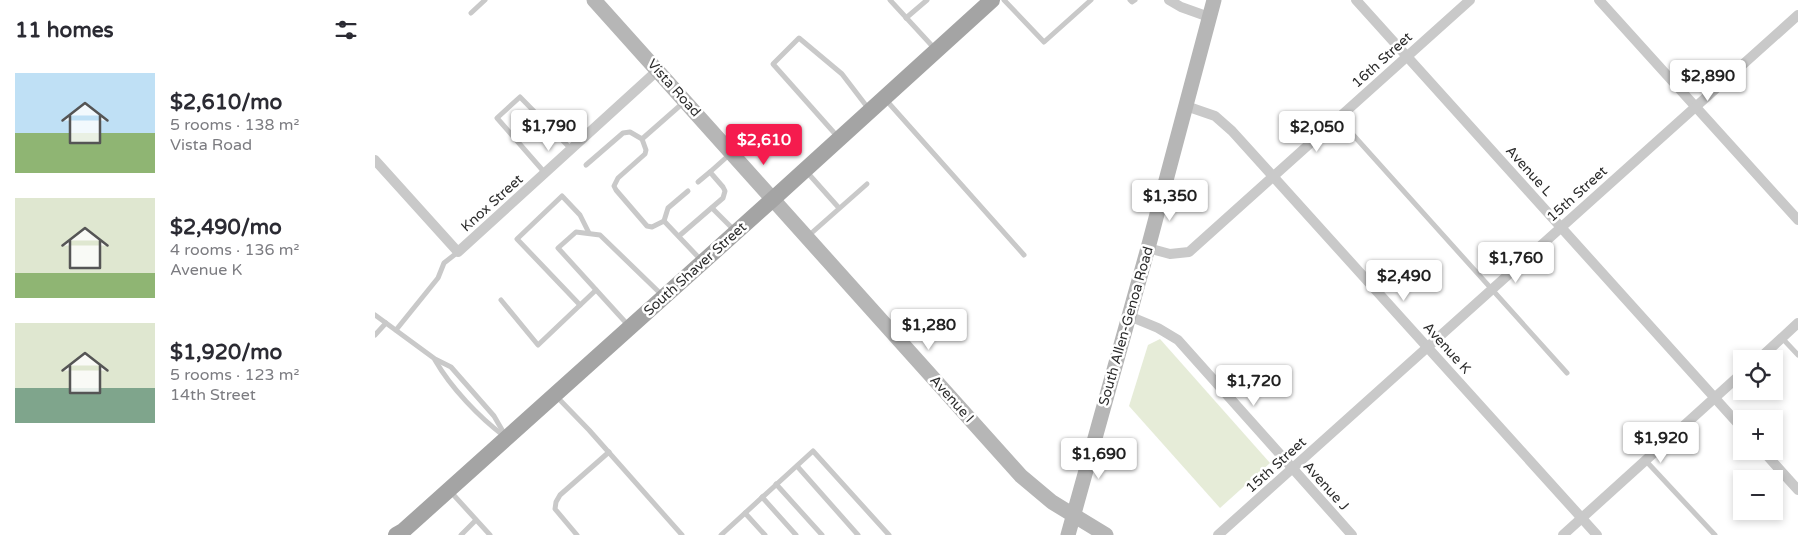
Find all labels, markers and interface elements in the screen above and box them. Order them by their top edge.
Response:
icon: filters [332,16,360,44]
text: 11 homes [15,18,114,43]
street label: 16th Street [1348,28,1416,91]
street label: Vista Road [644,56,704,120]
pin: $2,890 [1667,59,1749,102]
text: $2,890 [1681,66,1735,86]
text: $2,610/mo [170,90,282,115]
icon: home [55,93,115,153]
pin: $1,790 [508,110,590,152]
pin: $2,050 [1276,110,1358,153]
text: 5 rooms · 138 m² [170,115,299,135]
text: $1,790 [522,116,576,136]
text: $2,050 [1290,117,1344,137]
pin: $2,610 [723,124,805,166]
text: $2,610 [737,130,791,150]
text: Vista Road [170,135,252,155]
street label: Avenue L [1502,142,1556,200]
street label: 15th Street [1543,162,1611,225]
street label: Knox Street [458,170,527,235]
pin: $1,350 [1129,180,1211,222]
text: $1,350 [1143,186,1197,206]
text: $2,490/mo [170,215,282,240]
icon: home [55,218,115,278]
street label: South Shaver Street [640,218,750,320]
text: 4 rooms · 136 m² [170,240,299,260]
pin: $1,760 [1475,242,1557,284]
street label: South Allen-Genoa Road [1095,244,1157,408]
text: $1,760 [1489,248,1543,268]
text: Avenue K [170,260,242,280]
pin: $2,490 [1363,260,1445,302]
text: $2,490 [1377,266,1431,286]
pin: $1,280 [888,308,970,351]
text: $1,280 [902,315,956,335]
street label: Avenue K [1420,319,1474,377]
text: $1,920/mo [170,340,282,365]
icon: home [55,343,115,403]
map controls [1733,350,1783,520]
button: locate [1733,350,1783,400]
pin: $1,720 [1213,364,1295,407]
text: 5 rooms · 123 m² [170,365,299,385]
text: $1,720 [1227,371,1281,391]
street label: Avenue I [926,372,978,426]
text: 14th Street [170,385,256,405]
button: + [1733,410,1783,460]
pin: $1,920 [1620,422,1702,464]
text: $1,920 [1634,428,1688,448]
street label: 15th Street [1242,433,1310,496]
pin: $1,690 [1058,438,1140,480]
text: $1,690 [1072,444,1126,464]
street label: Avenue J [1300,458,1352,514]
button: − [1733,470,1783,520]

